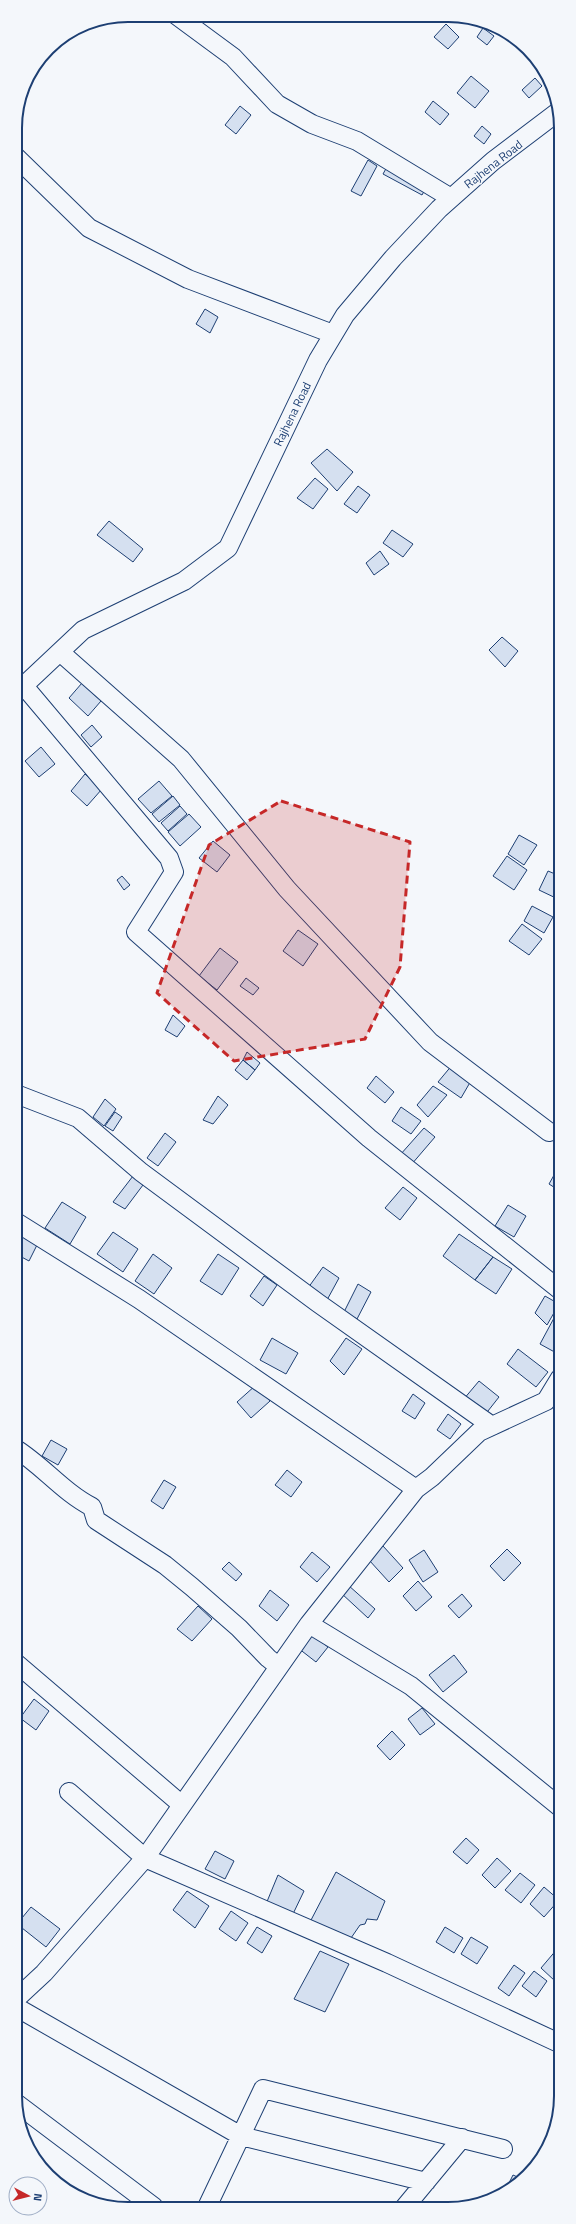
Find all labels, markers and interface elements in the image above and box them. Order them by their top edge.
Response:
street label: Rajhena Road [460,135,526,193]
street label: Rajhena Road [268,379,316,449]
north arrow [8,2176,48,2216]
text: N [30,2192,46,2202]

